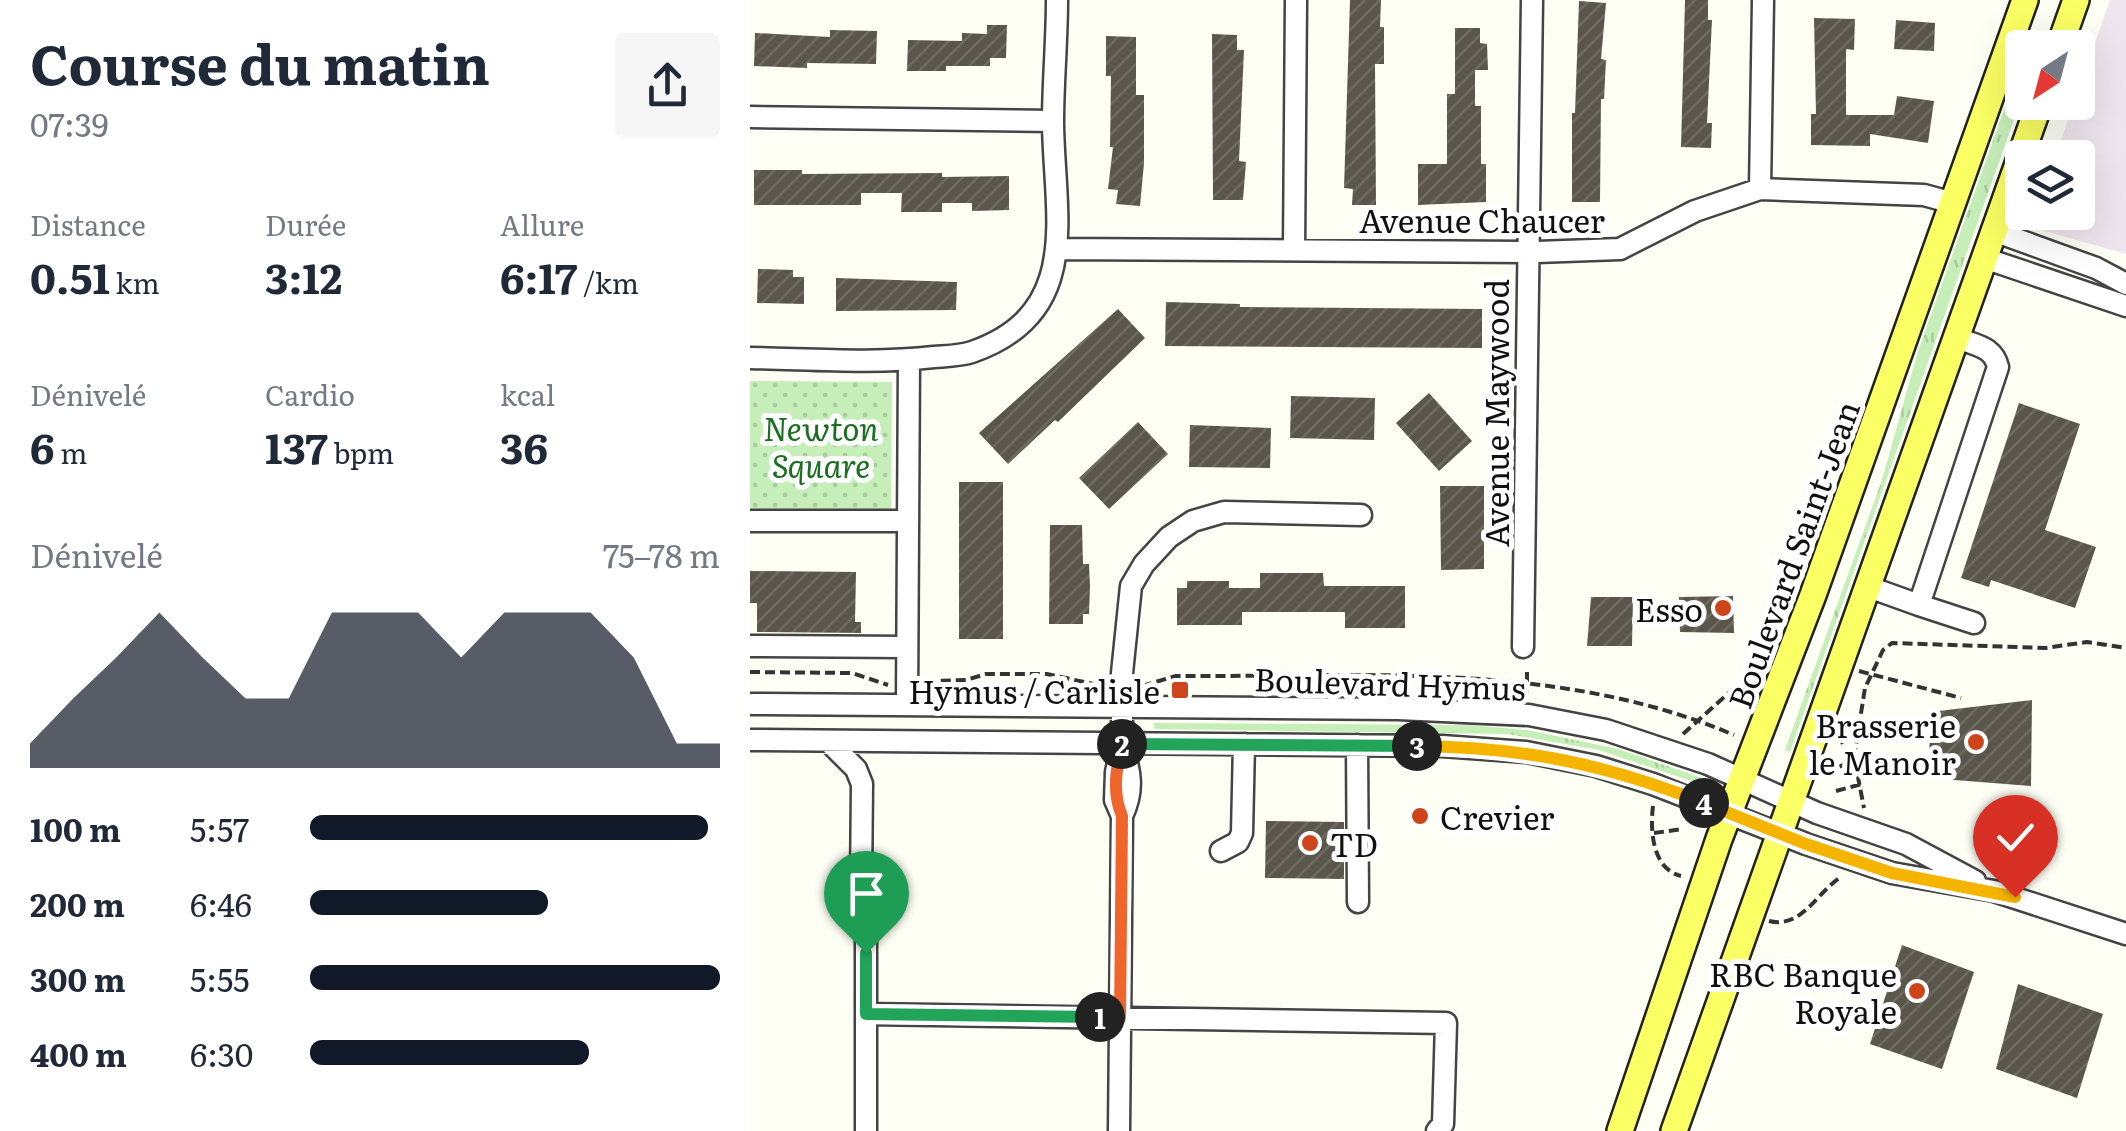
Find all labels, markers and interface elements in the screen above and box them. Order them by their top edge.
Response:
text: Course du matin [30,20,490,102]
north arrow [2005,30,2095,120]
map controls [2005,30,2095,230]
button: share [615,33,720,138]
text: 07:39 [30,99,109,147]
button: layers [2005,140,2095,230]
street label: Avenue Chaucer [1359,195,1605,243]
text: Distance [30,203,146,245]
text: Durée [265,203,346,245]
text: Allure [500,203,584,245]
text: 0.51 [30,245,110,307]
text: 3:12 [265,245,342,307]
text: 6:17 [500,245,577,307]
text: km [110,261,160,303]
text: /km [577,261,639,303]
street label: Avenue Maywood [1471,279,1519,547]
text: Dénivelé [30,373,146,415]
text: Cardio [265,373,355,415]
text: kcal [500,373,555,415]
street label: Boulevard Saint-Jean [1714,393,1870,715]
park label: Newton Square [763,403,879,488]
text: 6 [30,415,55,477]
text: 137 [265,415,328,477]
text: 36 [500,415,548,477]
text: m [55,431,87,473]
text: bpm [328,431,394,473]
text: Dénivelé [30,530,163,578]
text: 75–78 m [603,530,720,578]
place label: Esso [1635,584,1703,632]
marker: Esso [1712,597,1734,619]
street label: Boulevard Hymus [1253,653,1527,711]
place label: Hymus / Carlisle [908,666,1160,714]
marker: Hymus / Carlisle [1169,679,1191,701]
place label: Brasserie le Manoir [1809,700,1956,785]
pin: 2 [1097,719,1147,769]
pin: 3 [1392,721,1442,771]
text: 2 [1114,723,1130,765]
text: 3 [1409,725,1425,767]
marker: Brasserie le Manoir [1965,731,1987,753]
pin: 4 [1679,778,1729,828]
text: 4 [1696,782,1712,824]
place label: Crevier [1440,792,1554,840]
pin [1973,795,2058,898]
text: 100 m [30,804,121,852]
text: 5:57 [190,804,249,852]
marker: Crevier [1409,805,1431,827]
icon: check [1988,810,2043,865]
place label: TD [1330,819,1378,867]
marker: TD [1299,832,1321,854]
pin [824,851,909,954]
icon: arrive [839,866,894,921]
text: 200 m [30,879,125,927]
text: 6:46 [190,879,252,927]
place label: RBC Banque Royale [1709,949,1897,1034]
text: 300 m [30,954,126,1002]
text: 5:55 [190,954,249,1002]
marker: RBC Banque Royale [1906,980,1928,1002]
pin: 1 [1075,992,1125,1042]
text: 1 [1094,996,1106,1038]
text: 400 m [30,1029,127,1077]
text: 6:30 [190,1029,253,1077]

